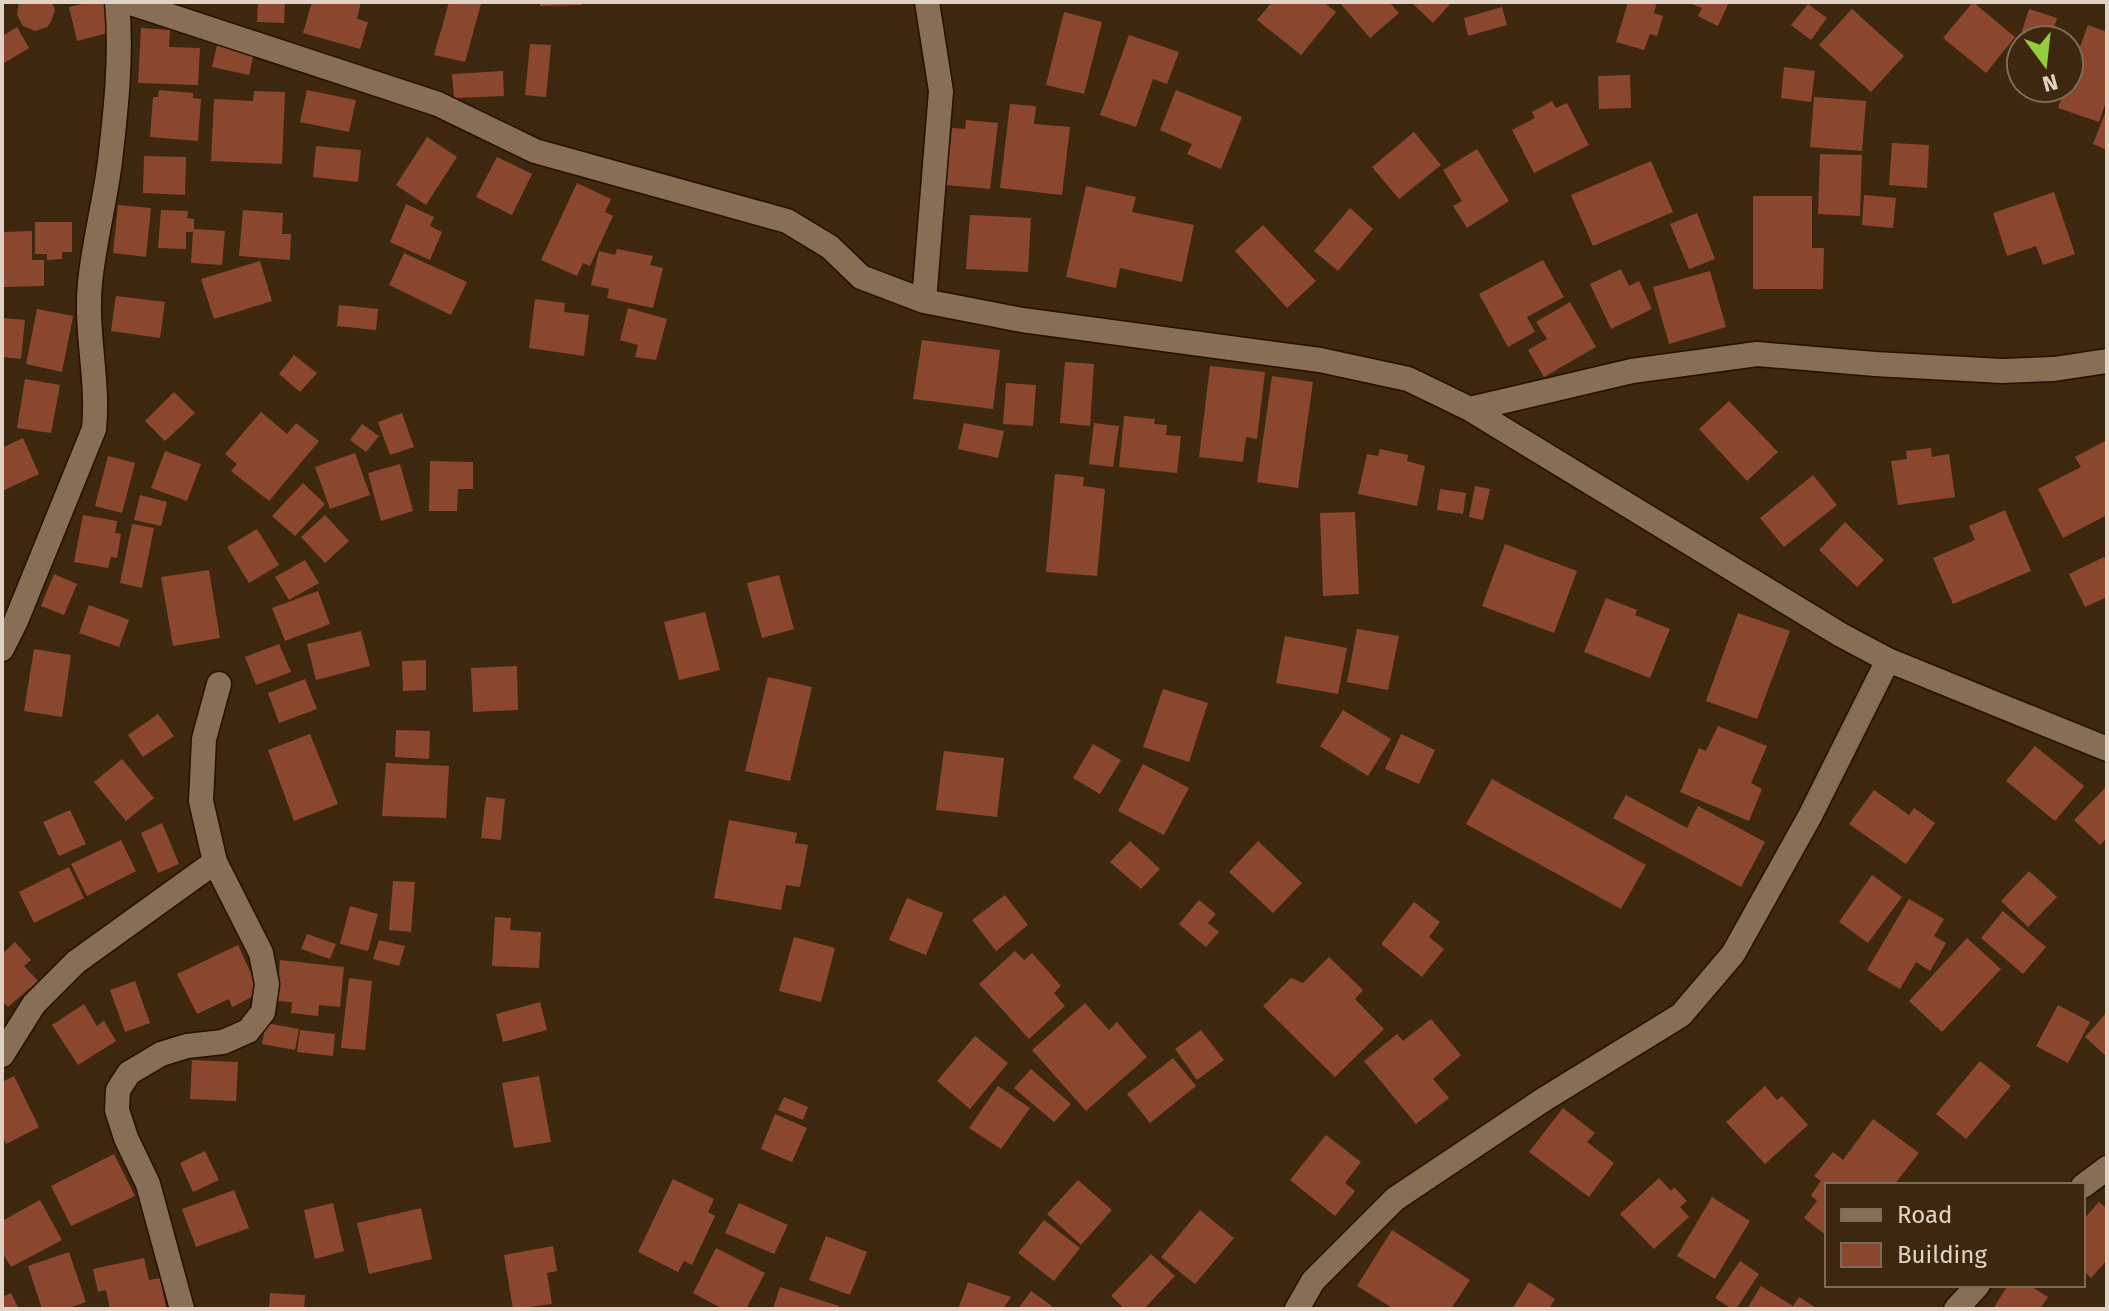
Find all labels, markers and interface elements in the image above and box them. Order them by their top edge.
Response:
north arrow [2005,24,2085,104]
text: N [2040,68,2061,98]
legend [1825,1183,2085,1287]
text: Road [1897,1201,1952,1229]
text: Building [1897,1241,1987,1269]

